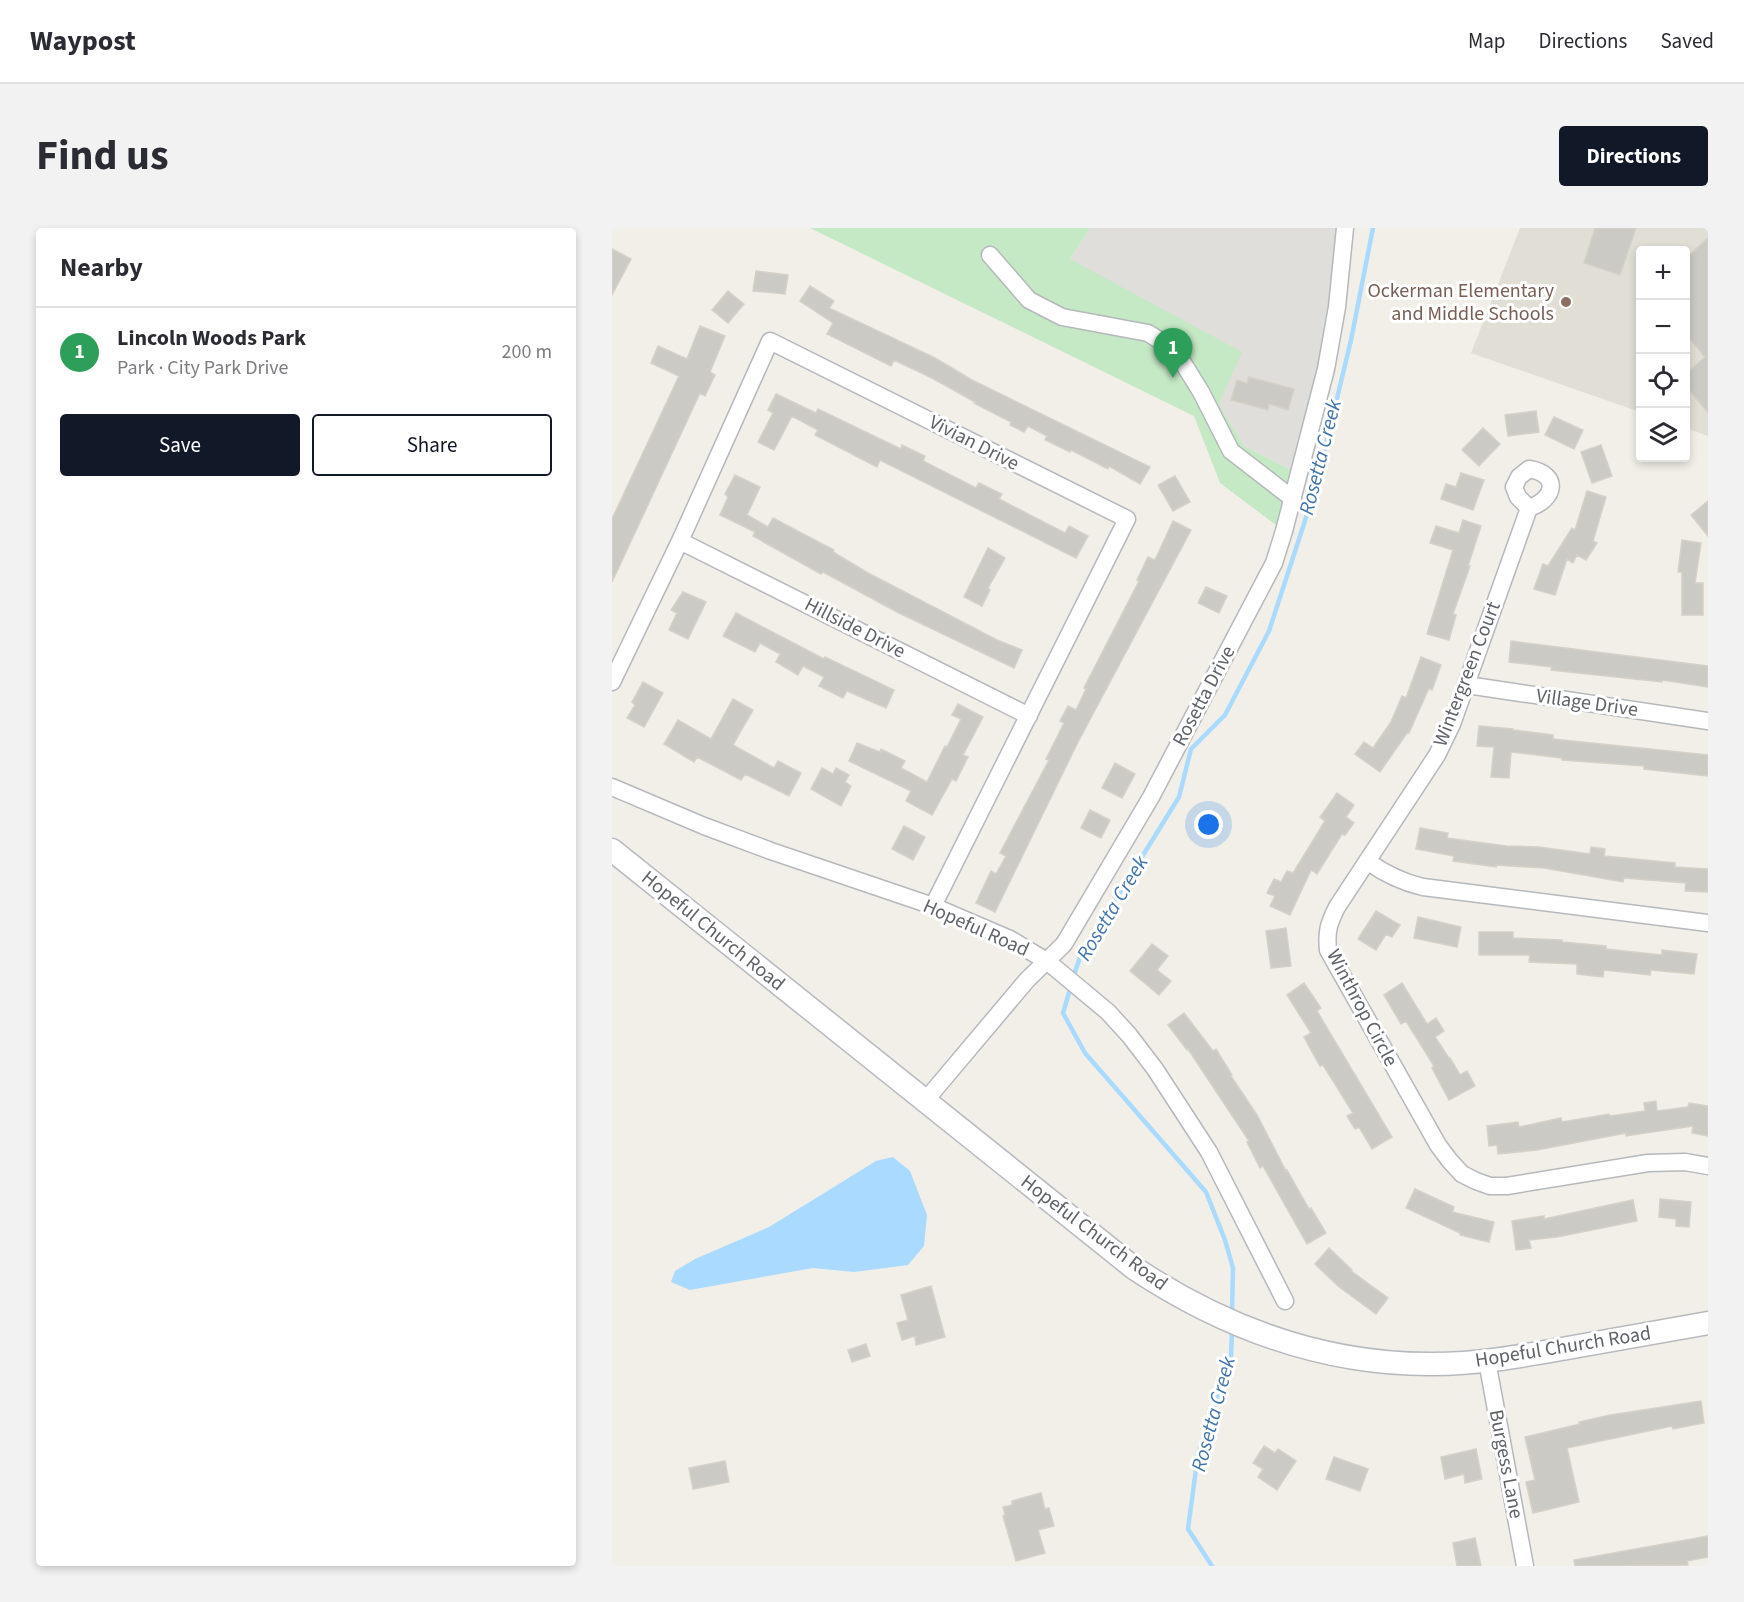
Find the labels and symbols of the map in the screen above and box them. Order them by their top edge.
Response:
place label: Ockerman Elementary and Middle Schools [1367,277,1555,328]
marker: Ockerman Elementary and Middle Schools [1559,295,1573,309]
pin: 1 [1154,328,1192,378]
water label: Rosetta Creek [1291,395,1349,518]
street label: Vivian Drive [924,408,1024,478]
street label: Hillside Drive [800,591,910,665]
street label: Wintergreen Court [1426,597,1508,751]
street label: Rosetta Drive [1166,641,1242,751]
street label: Village Drive [1534,682,1640,724]
your location [1194,810,1223,839]
water label: Rosetta Creek [1069,849,1156,966]
street label: Hopeful Church Road [635,864,791,998]
street label: Hopeful Road [918,892,1034,964]
street label: Winthrop Circle [1319,944,1405,1072]
street label: Hopeful Church Road [1015,1168,1173,1298]
street label: Hopeful Church Road [1473,1319,1653,1375]
water label: Rosetta Creek [1183,1352,1243,1475]
street label: Burgess Lane [1482,1407,1530,1521]

